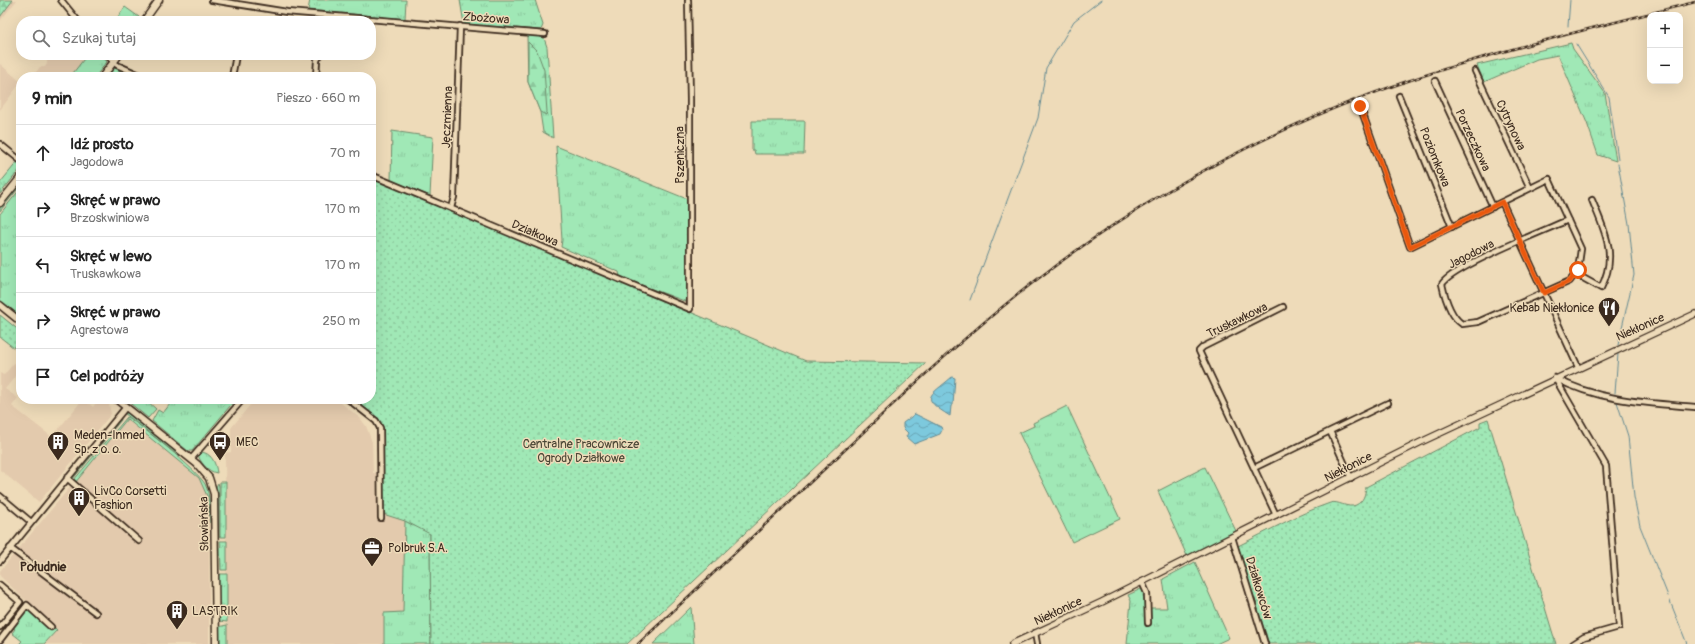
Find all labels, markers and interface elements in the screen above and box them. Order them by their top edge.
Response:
street label: Zbożowa [462,9,510,28]
map controls [1647,12,1683,84]
button: + [1647,12,1683,48]
search box [16,16,376,60]
icon: search [30,27,52,49]
text: Szukaj tutaj [62,29,136,48]
button: − [1647,48,1683,84]
street label: Jęczmienna [439,85,456,148]
text: 9 min [32,88,72,109]
text: Pieszo · 660 m [276,90,360,106]
route end [1351,97,1369,115]
street label: Cytrynowa [1492,98,1529,153]
street label: Porzeczkowa [1452,107,1494,174]
street label: Poziomkowa [1416,125,1453,190]
street label: Pszeniczna [673,126,688,184]
text: Idź prosto [70,135,134,154]
icon: ahead [32,142,54,164]
text: 70 m [330,145,360,161]
text: Jagodowa [70,154,124,170]
text: Skręć w prawo [70,191,160,210]
icon: right [32,198,54,220]
text: 170 m [325,201,360,217]
text: Brzoskwiniowa [70,210,149,226]
street label: Działkowa [509,217,561,250]
street label: Jagodowa [1446,236,1497,272]
text: Skręć w lewo [70,247,152,266]
icon: left [32,254,54,276]
text: 170 m [325,257,360,273]
route start [1569,261,1587,279]
text: Truskawkowa [70,266,141,282]
restaurant icon: Kebab Niekłonice [1596,295,1622,328]
street label: Truskawkowa [1204,299,1270,342]
place label: Kebab Niekłonice [1509,301,1594,316]
text: Skręć w prawo [70,303,160,322]
icon: right [32,310,54,332]
street label: Niekłonice [1614,310,1667,345]
text: 250 m [322,313,360,329]
text: Agrestowa [70,322,129,338]
icon: arrive [32,366,54,388]
text: Cel podróży [70,367,144,386]
place label: Meden-Inmed Sp. z o. o. [74,428,145,457]
building icon: Meden-Inmed Sp. z o. o. [45,429,71,462]
bus stop icon: MEC [207,429,233,462]
place label: MEC [236,435,258,450]
park label: Centralne Pracownicze Ogrody Działkowe [523,437,639,466]
street label: Niekłonice [1322,449,1375,486]
place label: LivCo Corsetti Fashion [94,484,166,513]
building icon: LivCo Corsetti Fashion [66,485,92,518]
street label: Słowiańska [197,496,212,552]
office icon: Polbruk S.A. [359,535,385,568]
place label: Polbruk S.A. [388,541,448,556]
street label: Działkowców [1242,555,1275,621]
district label: Południe [20,559,67,575]
street label: Niekłonice [1032,594,1085,629]
building icon: LASTRIK [164,598,190,631]
place label: LASTRIK [192,604,238,619]

